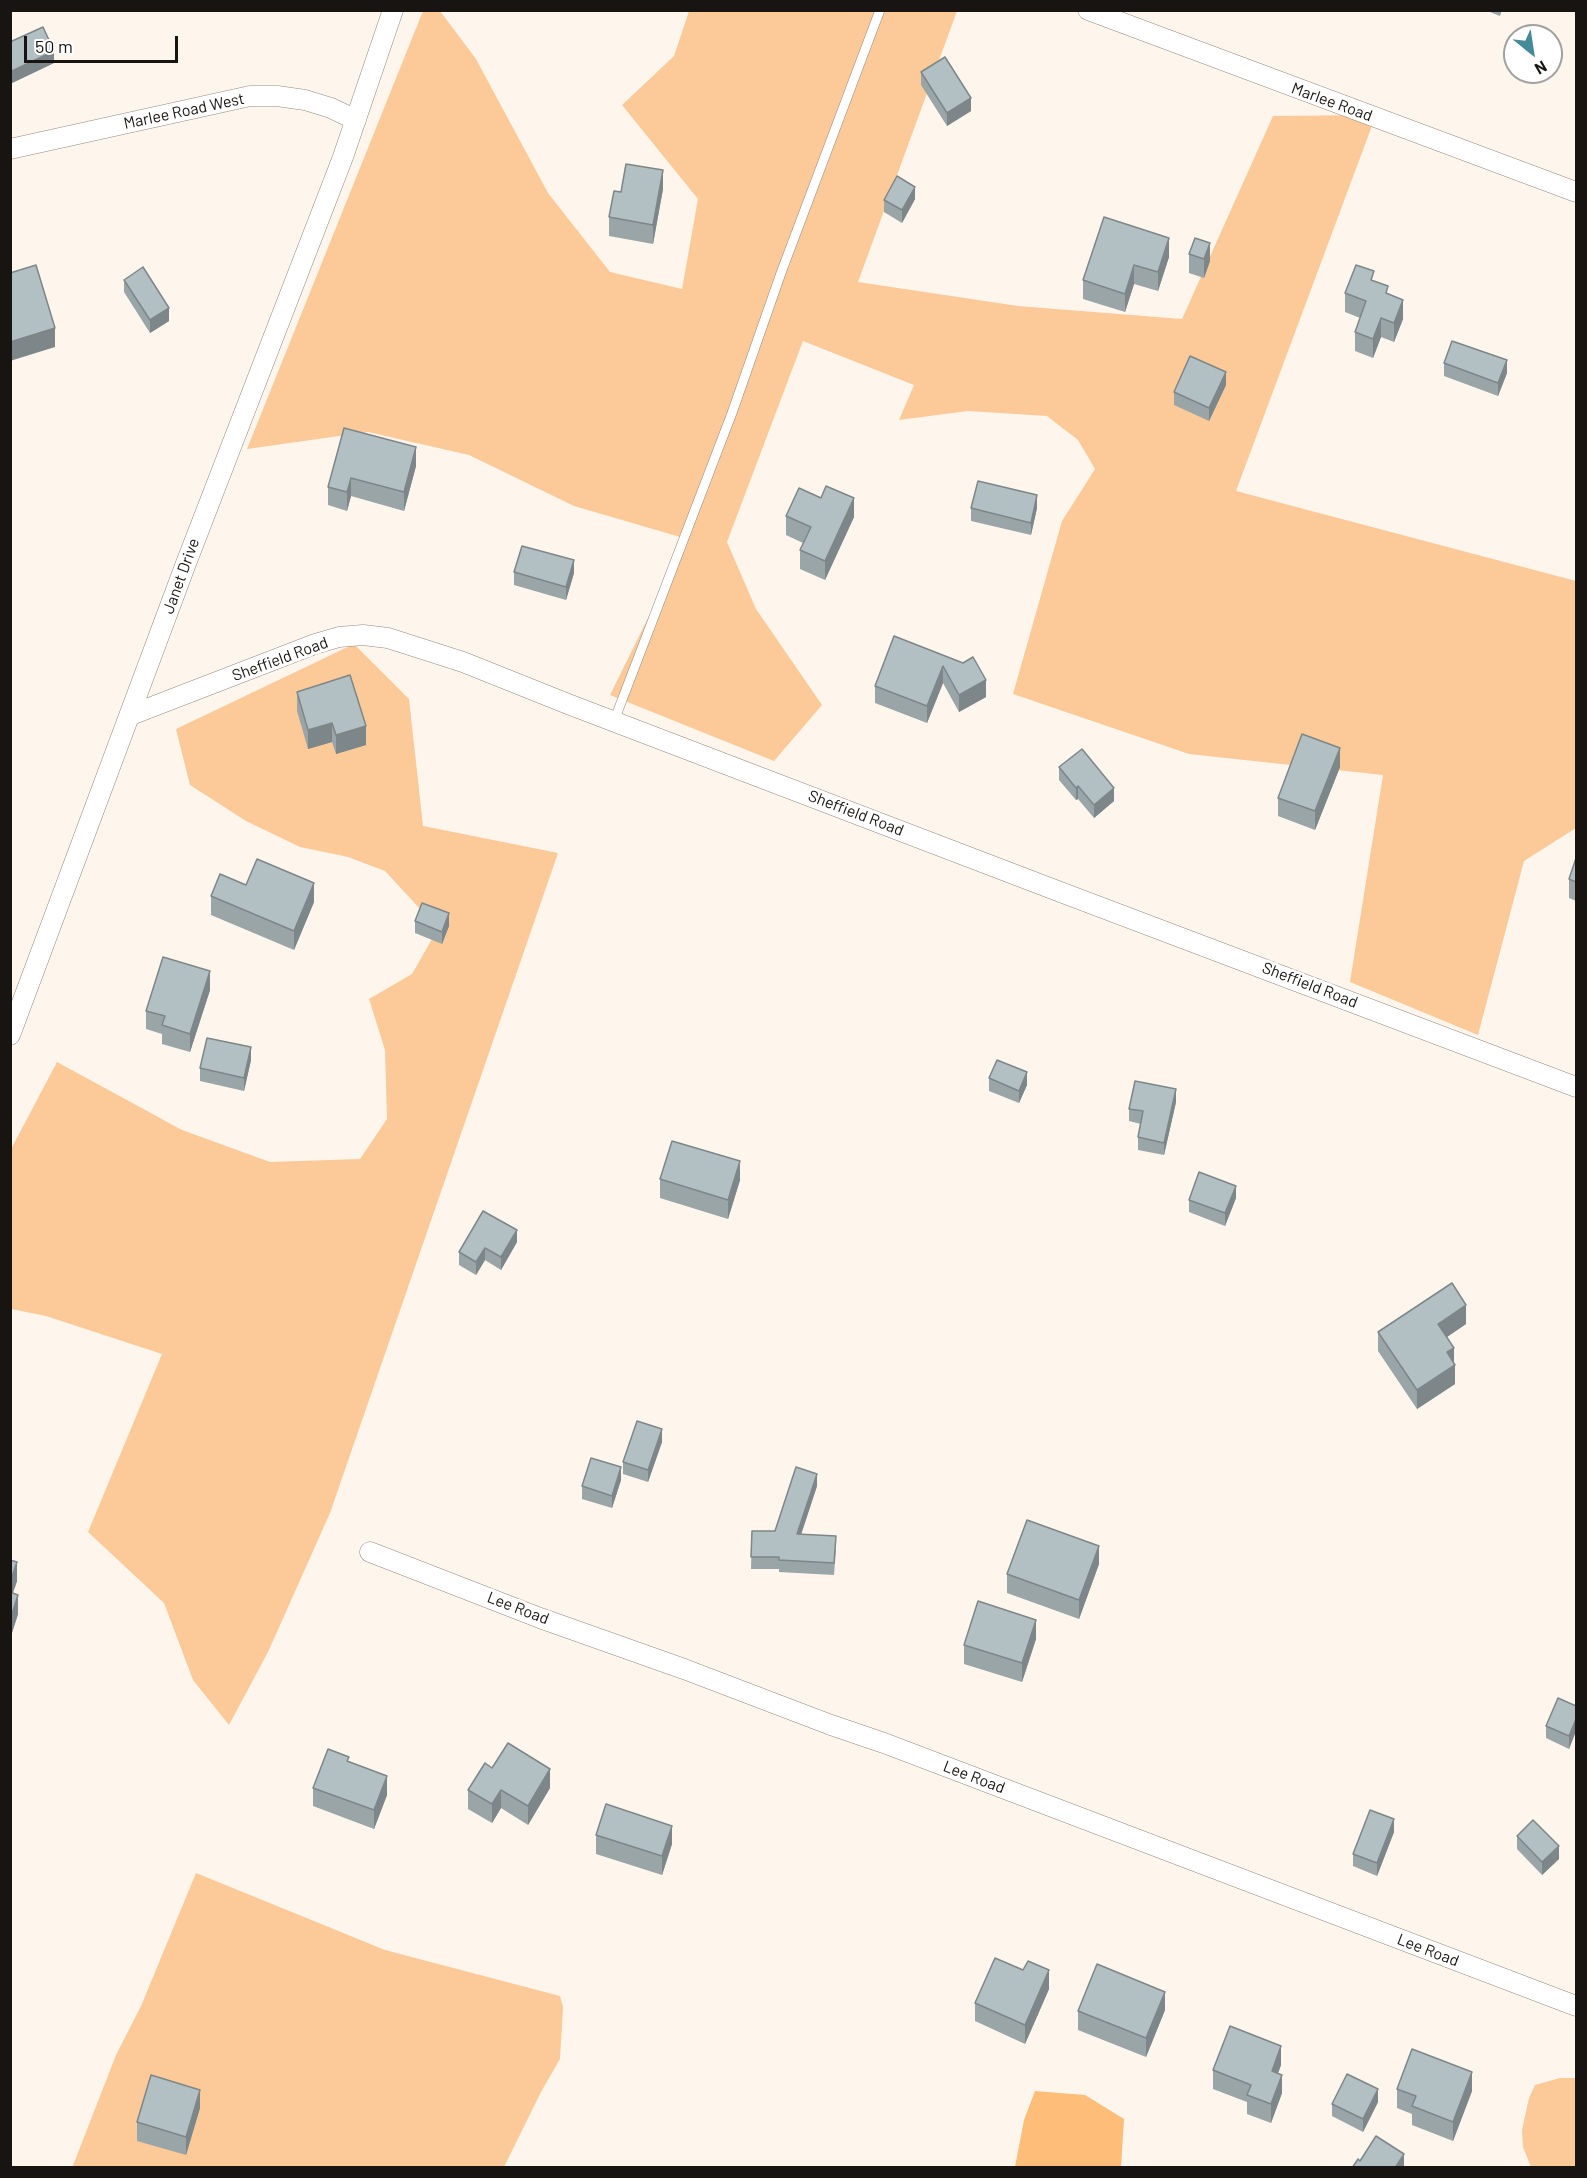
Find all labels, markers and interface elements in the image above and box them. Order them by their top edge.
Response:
scale bar [27,24,182,62]
north arrow [1503,24,1563,84]
text: 50 m [35,35,73,57]
text: N [1532,57,1551,79]
street label: Marlee Road [1289,78,1375,126]
street label: Marlee Road West [122,89,246,133]
street label: Janet Drive [158,536,204,616]
street label: Sheffield Road [229,633,331,685]
street label: Sheffield Road [805,786,907,840]
street label: Sheffield Road [1259,958,1361,1012]
street label: Lee Road [484,1587,552,1629]
street label: Lee Road [940,1756,1008,1798]
street label: Lee Road [1394,1929,1462,1971]

